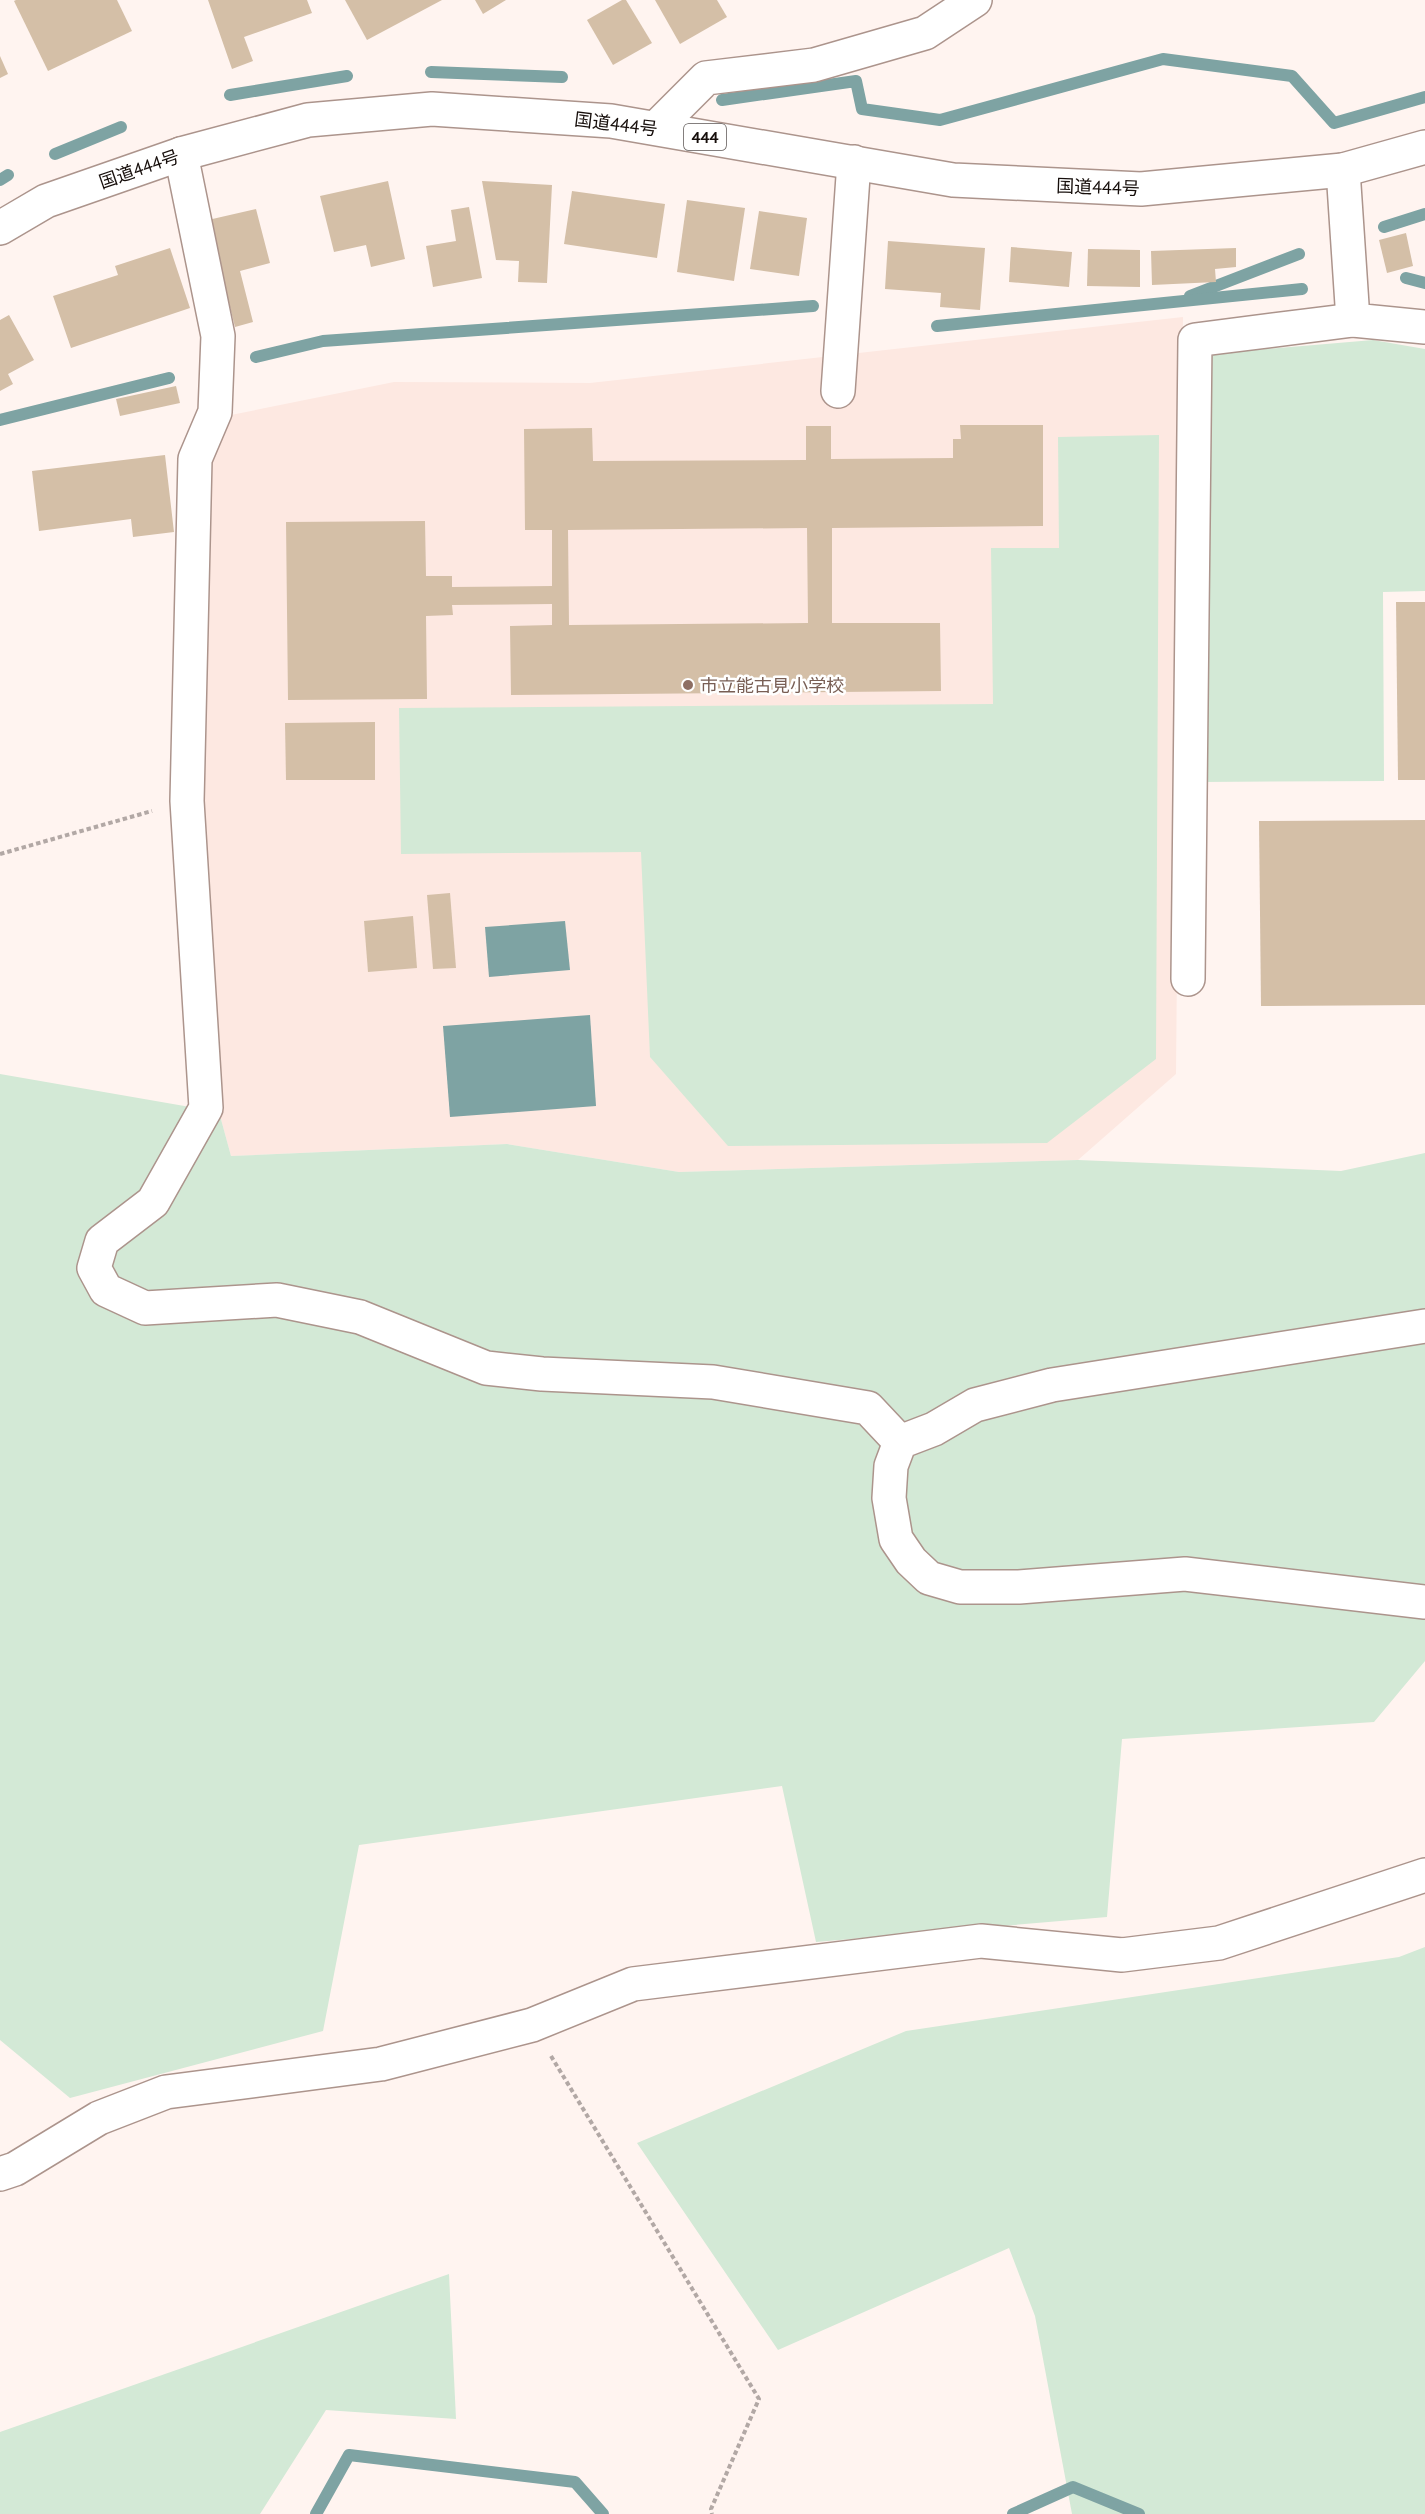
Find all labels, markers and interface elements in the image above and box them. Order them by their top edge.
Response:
street label: 国道444号 [573,108,659,140]
road number: 444 [684,124,726,150]
street label: 国道444号 [96,145,182,193]
street label: 国道444号 [1056,174,1140,200]
place label: 市立能古見小学校 [700,674,844,697]
marker: 市立能古見小学校 [681,678,695,692]

